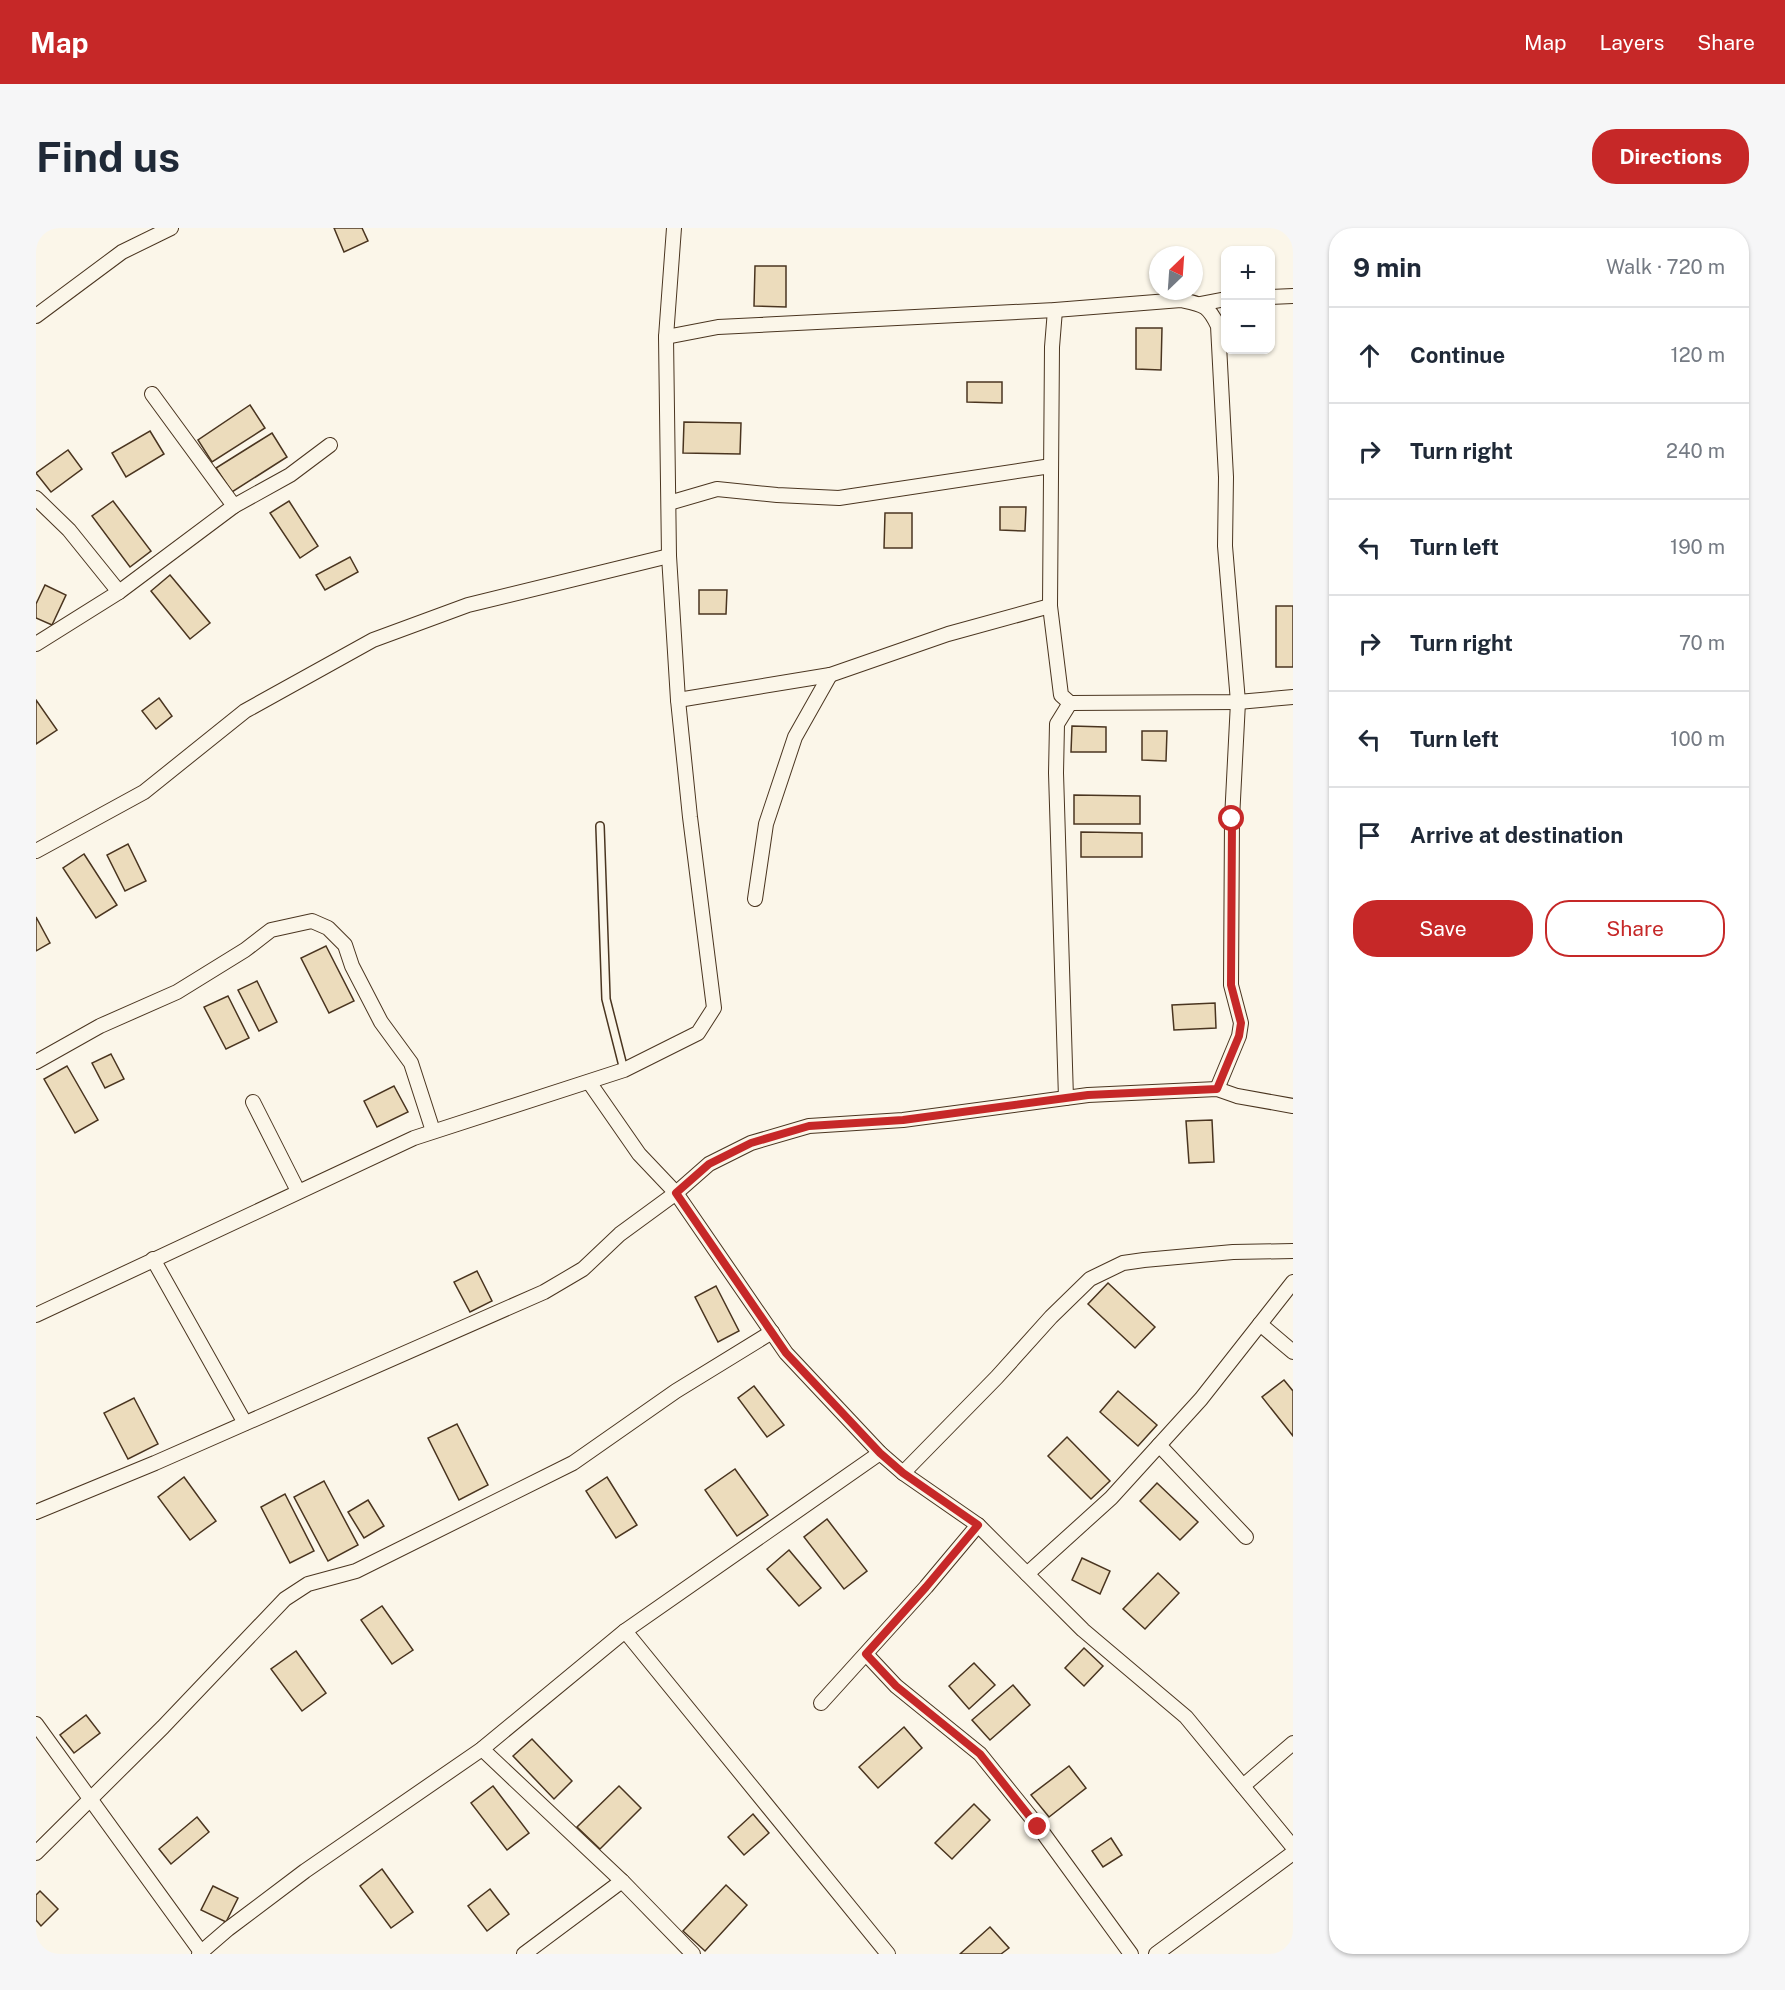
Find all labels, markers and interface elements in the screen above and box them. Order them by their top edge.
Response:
text: Map [30,26,89,59]
text: Map [1524,30,1567,55]
text: Layers [1600,30,1664,55]
text: Share [1697,30,1755,55]
button: Directions [1592,129,1749,184]
text: Find us [36,132,180,181]
north arrow [1149,246,1203,300]
map controls [1221,246,1275,354]
button: + [1221,246,1275,300]
text: 9 min [1353,252,1422,283]
text: Walk · 720 m [1606,255,1725,279]
button: − [1221,300,1275,354]
icon: ahead [1353,339,1386,372]
text: Continue [1410,342,1505,368]
text: 120 m [1671,343,1725,367]
icon: right [1353,435,1386,468]
text: Turn right [1410,438,1513,464]
text: 240 m [1666,439,1725,463]
icon: left [1353,531,1386,564]
text: Turn left [1410,534,1499,560]
text: 190 m [1670,535,1725,559]
icon: right [1353,627,1386,660]
text: Turn right [1410,630,1513,656]
text: 70 m [1679,631,1725,655]
icon: left [1353,723,1386,756]
text: Turn left [1410,726,1499,752]
text: 100 m [1670,727,1725,751]
route start [1218,805,1244,831]
icon: arrive [1353,819,1386,852]
text: Arrive at destination [1410,822,1623,848]
button: Save [1353,900,1533,957]
button: Share [1545,900,1725,957]
route end [1024,1813,1050,1839]

